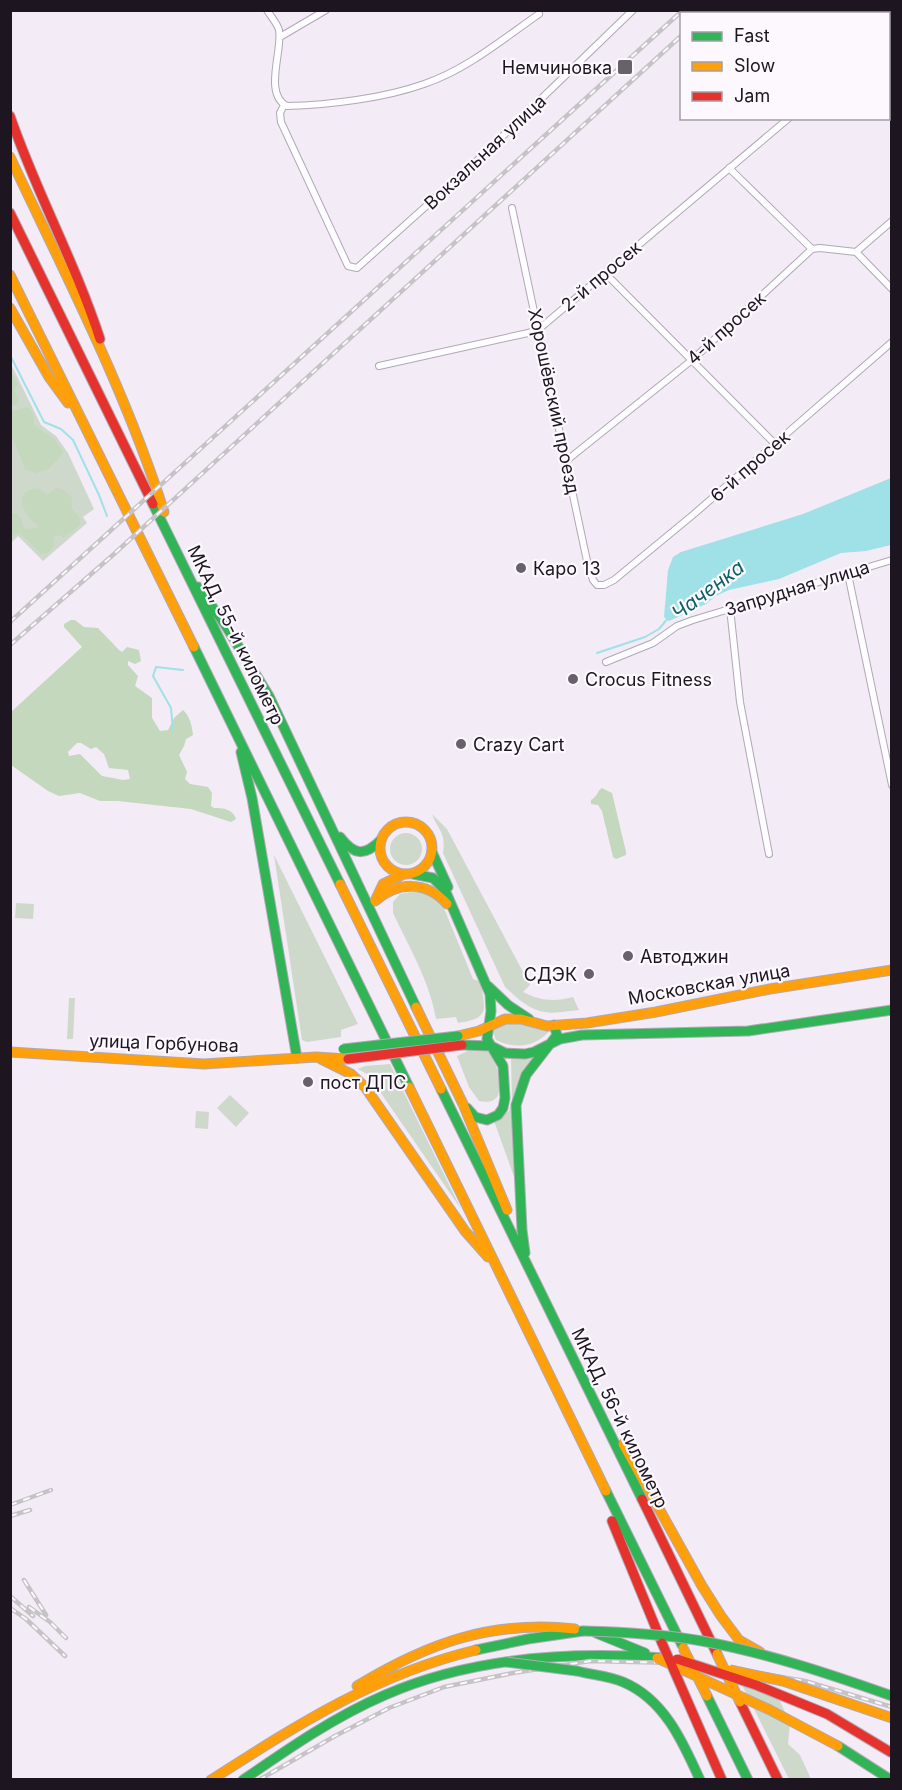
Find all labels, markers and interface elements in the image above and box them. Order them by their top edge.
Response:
legend [680,12,890,120]
text: Fast [734,25,770,46]
text: Slow [734,55,775,76]
place label: Немчиновка [502,57,612,78]
marker: Немчиновка [616,58,634,76]
text: Jam [734,85,770,106]
street label: Вокзальная улица [420,90,550,214]
street label: 2-й просек [557,236,645,316]
street label: 4-й просек [682,287,770,369]
street label: Хорошёвский проезд [524,306,584,496]
street label: 6-й просек [706,426,794,506]
street label: МКАД, 55-й километр [183,542,289,728]
water label: Чаченка [667,555,749,625]
street label: Запрудная улица [722,556,872,620]
place label: Каро 13 [533,558,601,579]
marker: Каро 13 [514,561,528,575]
place label: Crocus Fitness [585,669,712,690]
marker: Crocus Fitness [566,672,580,686]
place label: Crazy Cart [473,734,564,755]
marker: Crazy Cart [454,737,468,751]
place label: Автоджин [640,946,729,967]
marker: Автоджин [621,949,635,963]
street label: Московская улица [626,959,792,1009]
place label: СДЭК [524,964,577,985]
marker: СДЭК [582,967,596,981]
street label: улица Горбунова [89,1030,239,1056]
place label: пост ДПС [320,1072,406,1093]
marker: пост ДПС [301,1075,315,1089]
street label: МКАД, 56-й километр [567,1325,673,1511]

